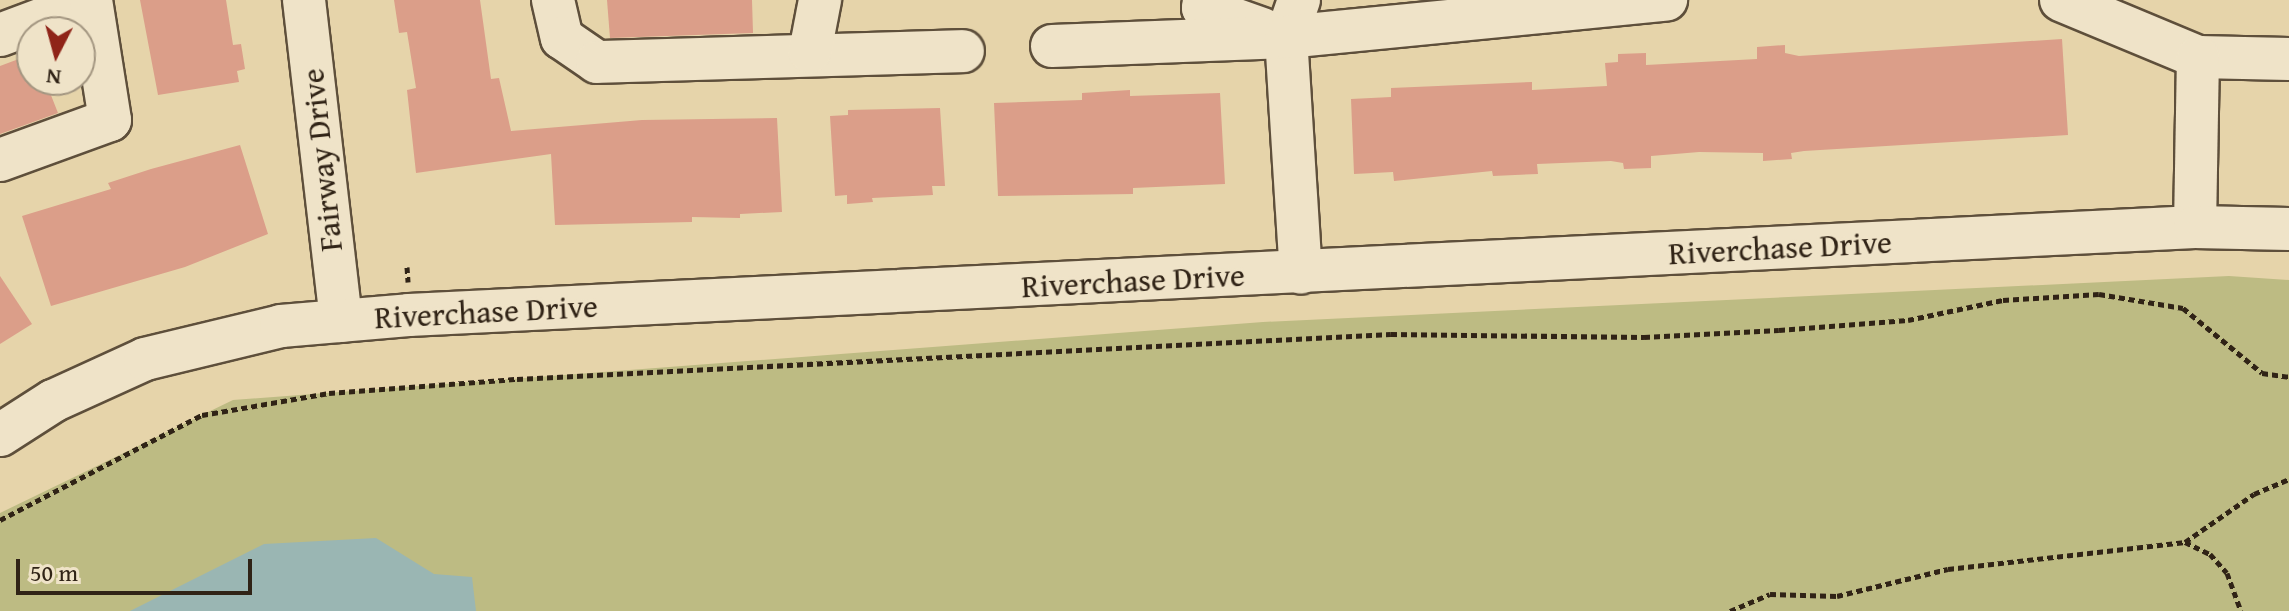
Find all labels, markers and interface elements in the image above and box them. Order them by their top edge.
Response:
north arrow [16,16,96,96]
text: N [45,61,63,95]
street label: Fairway Drive [293,67,351,253]
street label: Riverchase Drive [1667,223,1893,273]
street label: Riverchase Drive [1020,256,1246,306]
street label: Riverchase Drive [373,287,599,337]
scale bar [20,543,256,593]
text: 50 m [30,555,78,590]

